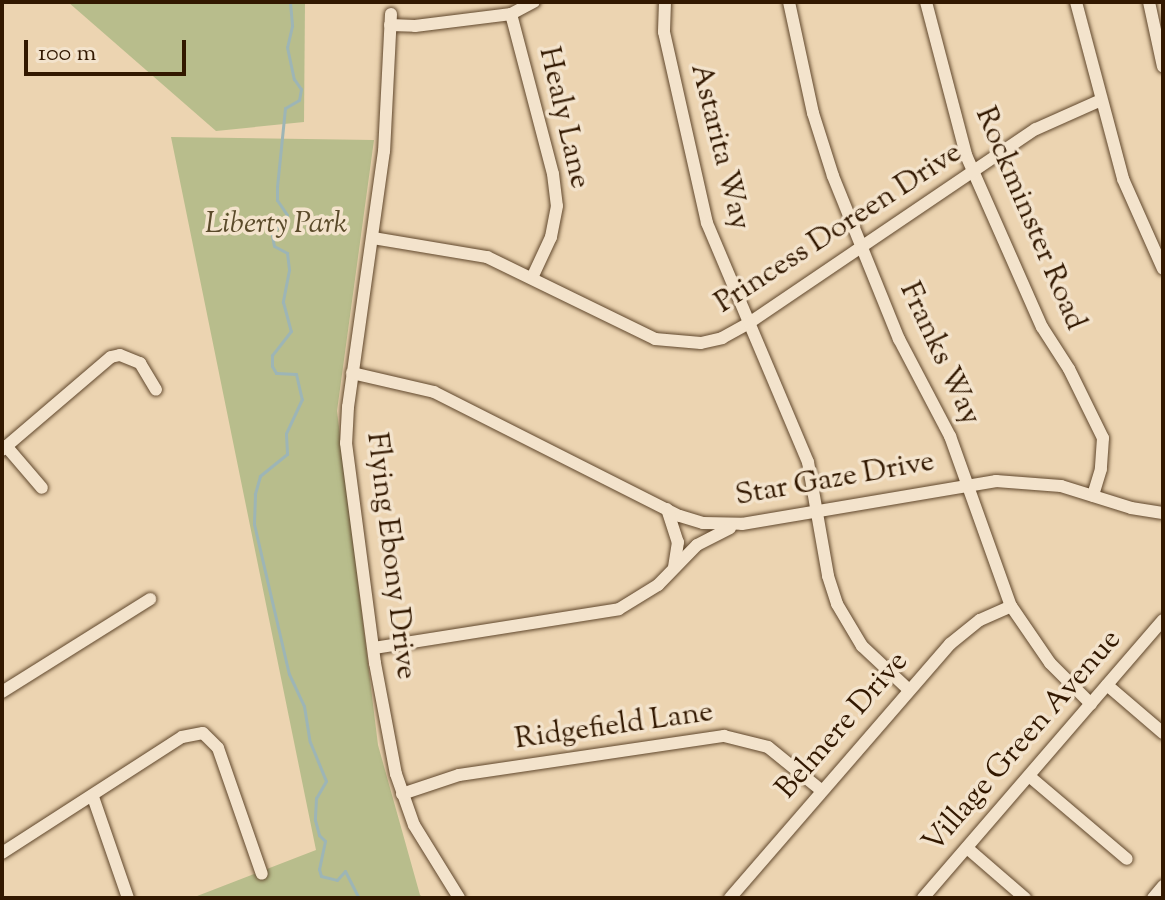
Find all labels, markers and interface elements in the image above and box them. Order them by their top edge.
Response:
scale bar [28,24,190,74]
text: 100 m [38,37,96,71]
street label: Healy Lane [529,44,597,192]
street label: Astarita Way [681,60,757,234]
street label: Rockminster Road [966,102,1092,336]
street label: Princess Doreen Drive [709,136,969,322]
park label: Liberty Park [205,207,347,243]
street label: Franks Way [890,277,988,431]
street label: Flying Ebony Drive [357,431,423,681]
street label: Star Gaze Drive [733,445,937,515]
street label: Village Green Avenue [916,623,1130,861]
street label: Belmere Drive [769,645,917,807]
street label: Ridgefield Lane [513,695,715,759]

